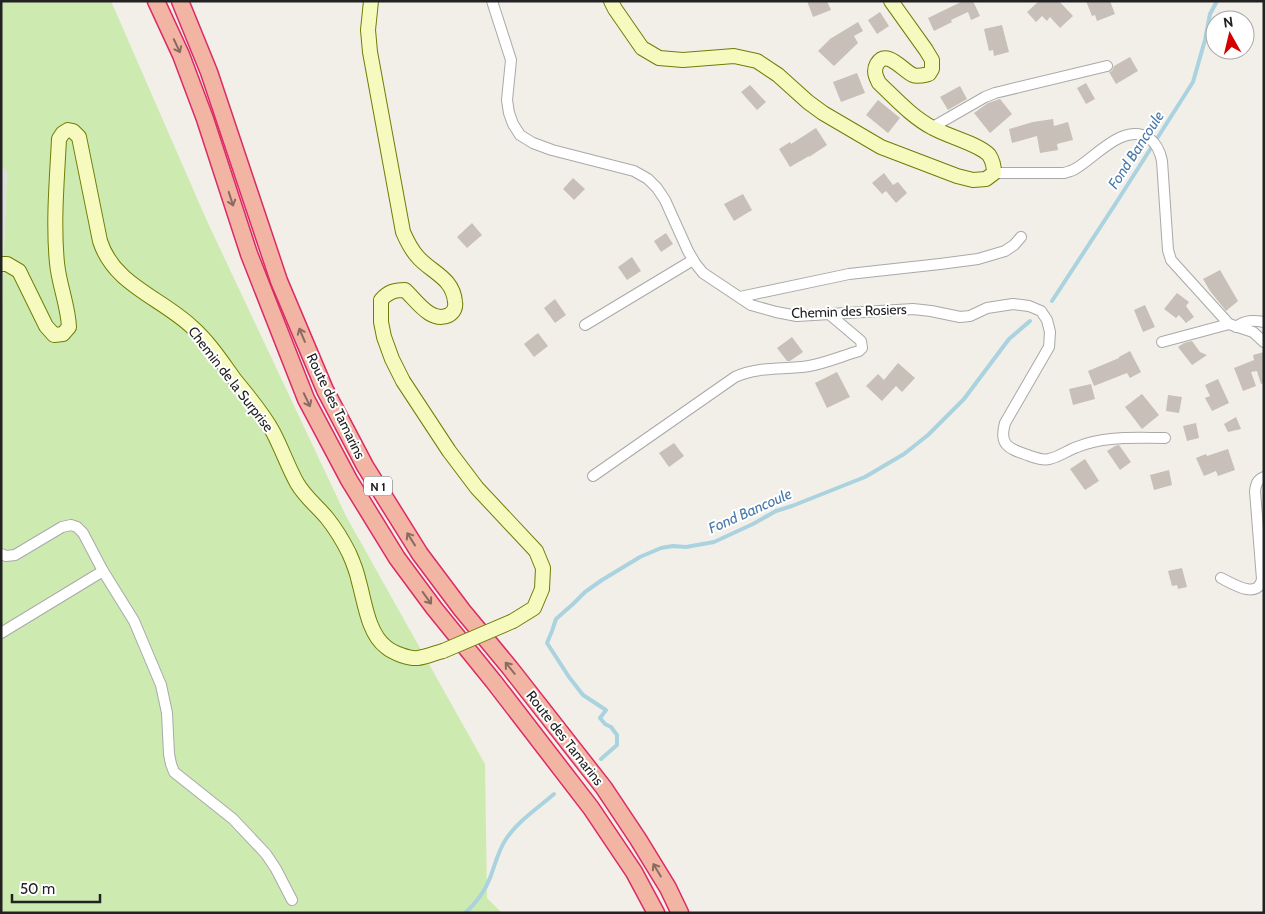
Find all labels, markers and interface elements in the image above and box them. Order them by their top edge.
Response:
north arrow [1205,10,1255,60]
text: N [1222,13,1234,32]
one-way arrow [172,38,182,53]
water label: Fond Bancoule [1104,108,1168,192]
one-way arrow [227,190,236,206]
street label: Chemin des Rosiers [791,300,907,322]
street label: Chemin de la Surprise [184,323,278,435]
one-way arrow [296,328,306,343]
street label: Route des Tamarins [303,350,369,462]
one-way arrow [303,392,313,407]
road number: N 1 [364,476,392,496]
water label: Fond Bancoule [706,485,794,537]
one-way arrow [406,533,416,547]
one-way arrow [422,591,432,605]
one-way arrow [505,662,516,675]
street label: Route des Tamarins [522,687,608,789]
one-way arrow [651,864,661,878]
scale bar [12,872,100,904]
text: 50 m [20,880,55,898]

